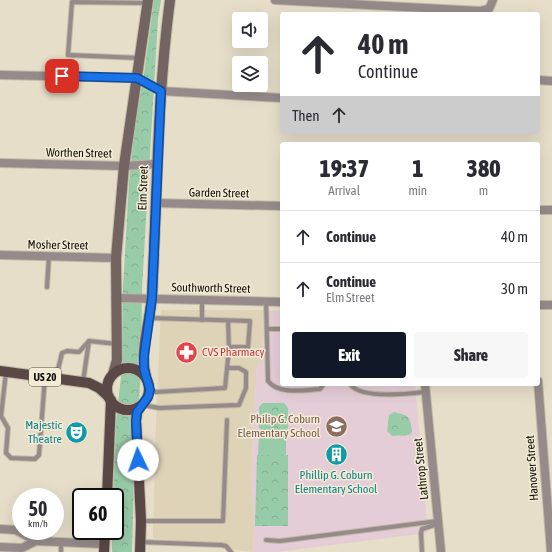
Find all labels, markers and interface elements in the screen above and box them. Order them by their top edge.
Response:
map controls [232,12,268,92]
button: sound [232,12,268,48]
icon: ahead [292,28,344,80]
text: 40 m [358,28,408,60]
button: layers [232,56,268,92]
pin [45,59,79,93]
text: Continue [358,61,418,82]
icon: arrive [51,65,73,87]
icon: ahead [328,104,350,126]
text: Then [292,107,320,124]
street label: Worthen Street [46,145,113,161]
text: 19:37 [320,155,369,182]
text: 1 [412,155,423,182]
text: 380 [467,155,500,182]
street label: Elm Street [135,165,151,211]
text: Arrival [328,183,360,198]
text: min [408,183,427,198]
text: m [479,183,488,198]
street label: Garden Street [189,185,250,201]
icon: ahead [292,226,314,248]
text: Continue [326,228,376,245]
text: 40 m [501,228,528,245]
street label: Mosher Street [28,237,89,253]
text: Continue [326,273,376,290]
icon: ahead [292,278,314,300]
street label: Southworth Street [171,280,251,296]
text: 30 m [501,280,528,297]
text: Elm Street [326,290,375,305]
button: Exit [292,332,406,378]
button: Share [414,332,528,378]
pharmacy icon: CVS Pharmacy [174,339,200,365]
place label: CVS Pharmacy [202,345,264,359]
road number: US 20 [29,368,61,386]
place label: Philip G. Coburn Elementary School [238,412,321,440]
school or university icon: Philip G. Coburn Elementary School [323,413,349,439]
place label: Majestic Theatre [25,418,63,446]
theatre icon: Majestic Theatre [64,419,90,445]
street label: Hanover Street [523,434,541,501]
street label: Lathrop Street [411,437,431,501]
position arrow [117,439,159,481]
building icon: Phillip G. Coburn Elementary School [323,441,349,467]
place label: Phillip G. Coburn Elementary School [295,468,378,496]
speed limit sign: 60 [72,488,124,540]
text: 50 [29,497,47,520]
text: km/h [28,518,48,529]

